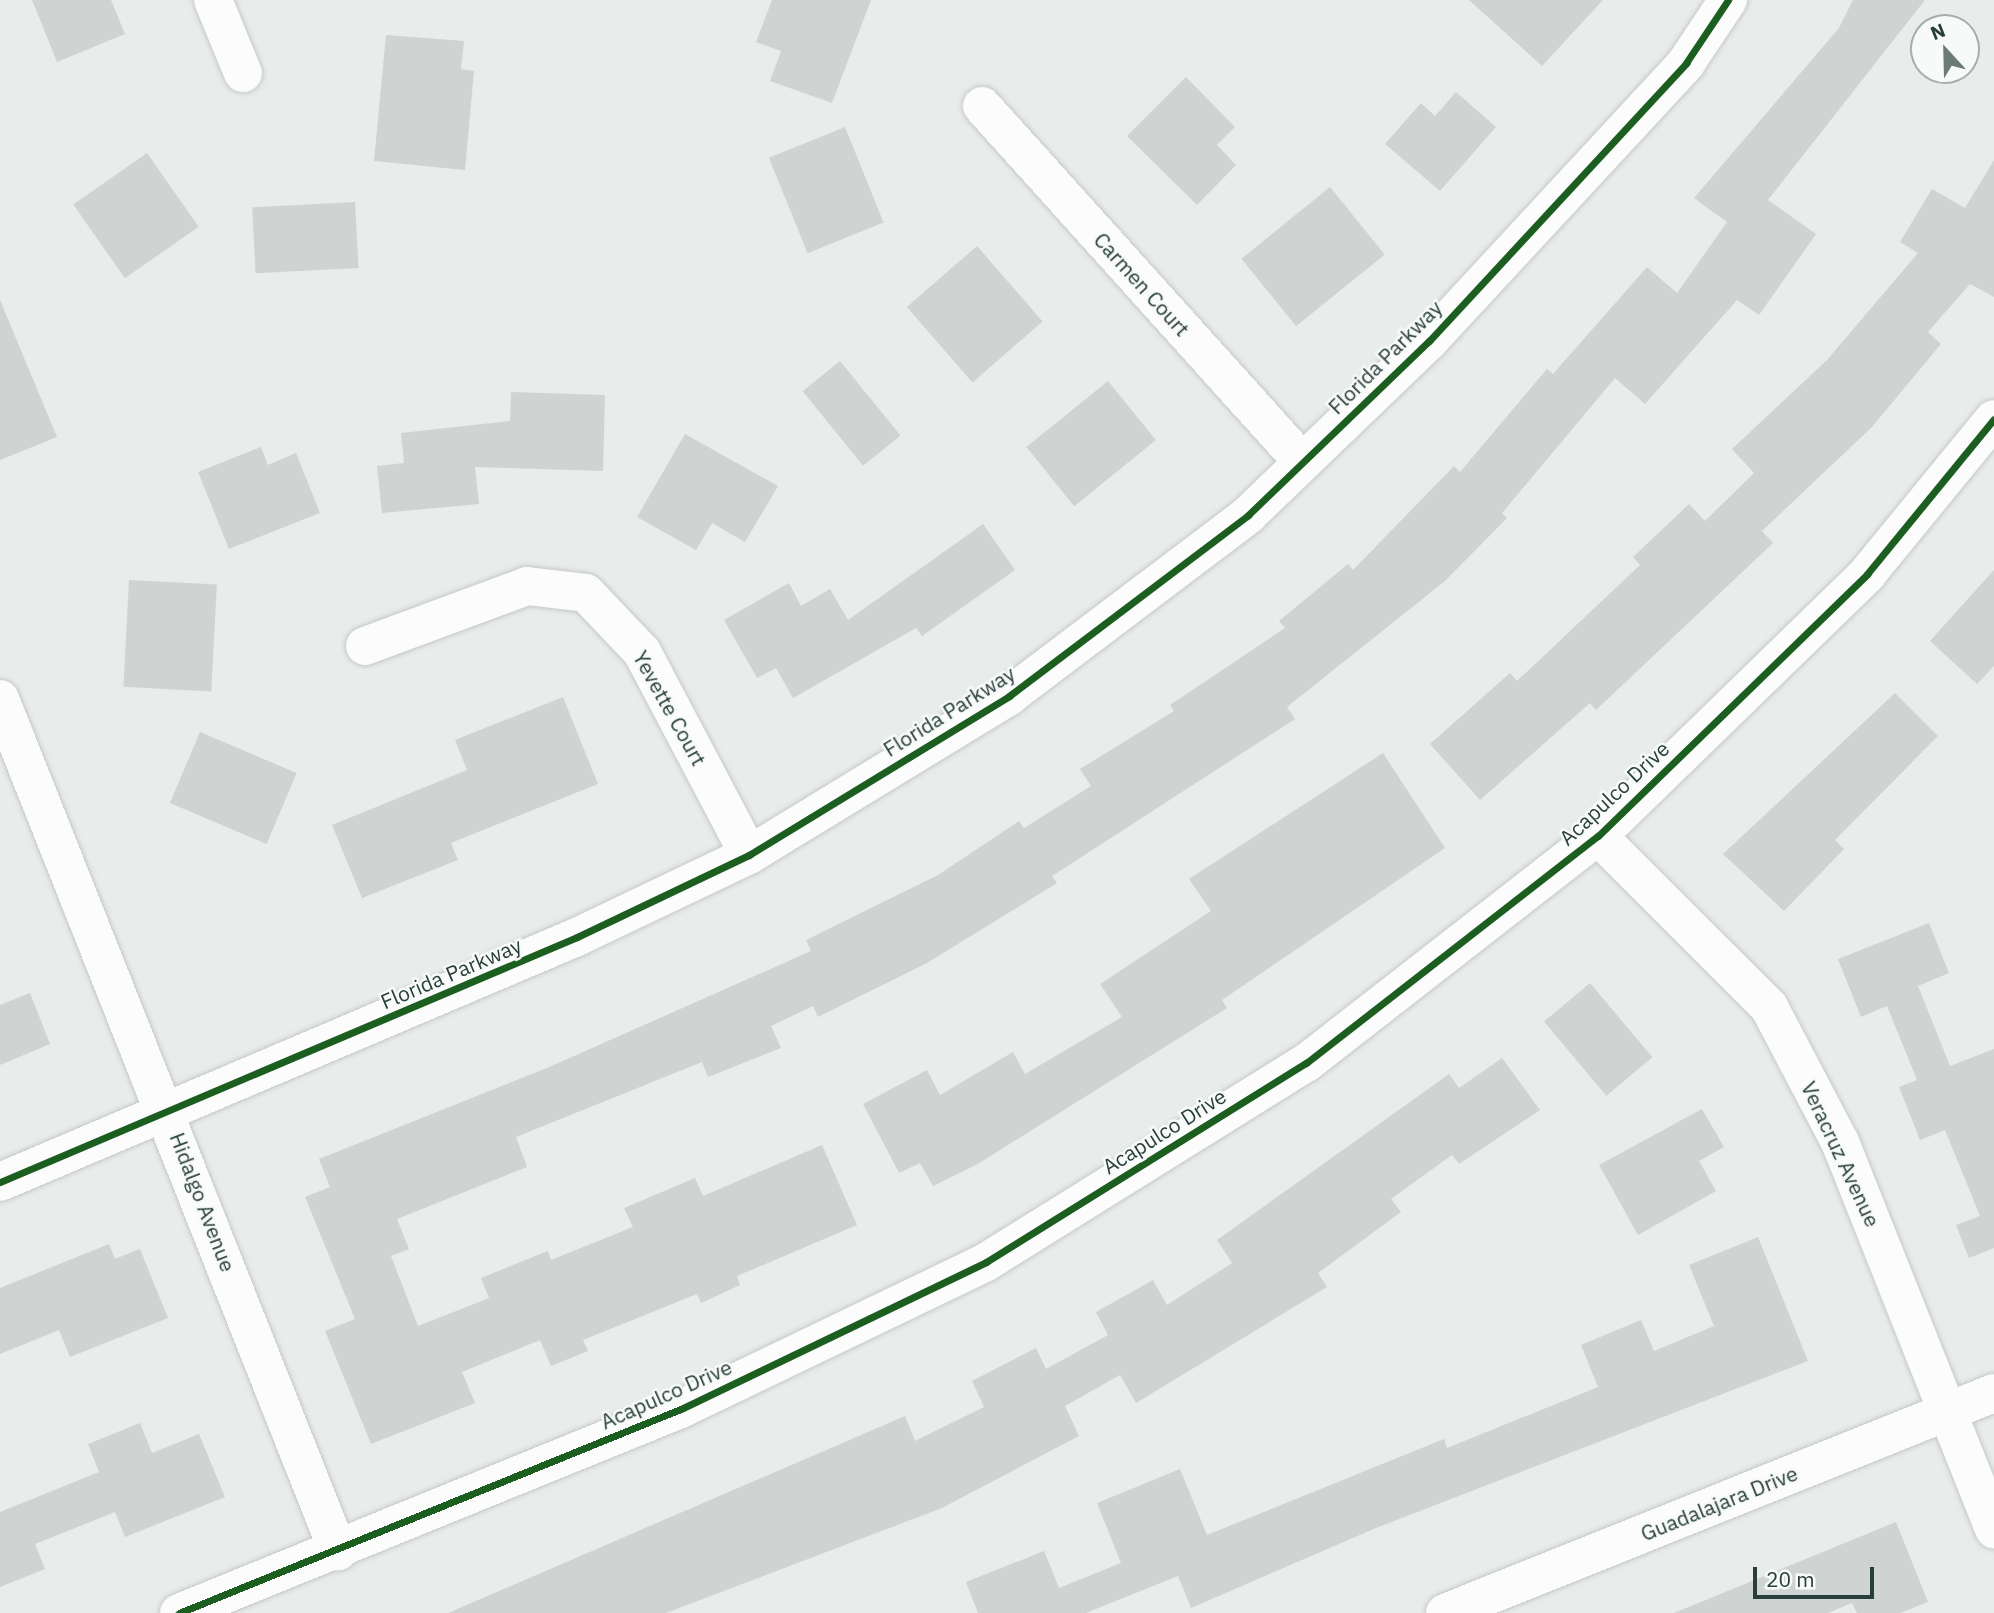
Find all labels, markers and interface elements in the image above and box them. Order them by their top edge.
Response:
north arrow [1910,14,1980,84]
text: N [1927,18,1949,45]
street label: Carmen Court [1089,227,1195,341]
street label: Florida Parkway [1323,295,1447,419]
street label: Yevette Court [628,646,712,770]
street label: Florida Parkway [878,660,1020,762]
street label: Acapulco Drive [1554,736,1674,850]
street label: Florida Parkway [377,932,525,1014]
street label: Veracruz Avenue [1796,1077,1886,1231]
street label: Acapulco Drive [1098,1083,1230,1179]
street label: Hidalgo Avenue [165,1129,241,1275]
street label: Acapulco Drive [596,1354,736,1434]
street label: Guadalajara Drive [1637,1460,1801,1546]
scale bar [1756,1554,1877,1598]
text: 20 m [1766,1565,1815,1593]

